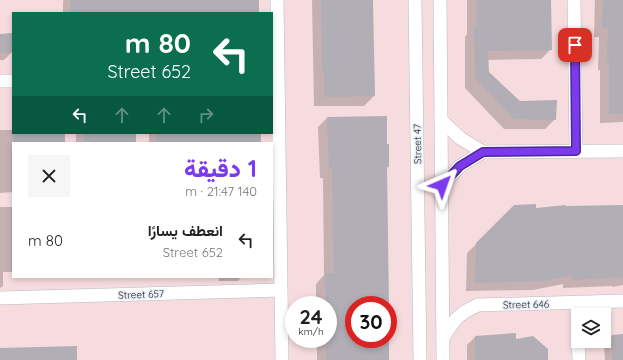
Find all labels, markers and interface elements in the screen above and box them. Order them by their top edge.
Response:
text: 80 m [125,25,191,60]
icon: left [205,28,257,80]
pin [558,28,592,62]
icon: arrive [564,34,586,56]
text: Street 652 [107,60,191,83]
icon: left [69,104,91,126]
icon: ahead [111,104,133,126]
icon: ahead [153,104,175,126]
icon: right [195,104,217,126]
street label: Street 47 [411,124,424,164]
text: 1 دقيقة [184,153,257,183]
button: close [28,155,70,197]
position arrow [421,164,463,206]
text: 140 m · 21:47 [185,183,257,199]
text: انعطف يسارًا [148,221,223,240]
icon: left [235,229,257,251]
text: 80 m [28,231,63,250]
text: Street 652 [163,244,223,260]
street label: Street 657 [118,287,164,302]
speed limit sign: 30 [345,296,397,348]
street label: Street 646 [503,298,550,311]
text: 24 [299,304,323,329]
map controls [571,308,611,348]
button: layers [571,308,611,348]
text: km/h [298,325,324,338]

